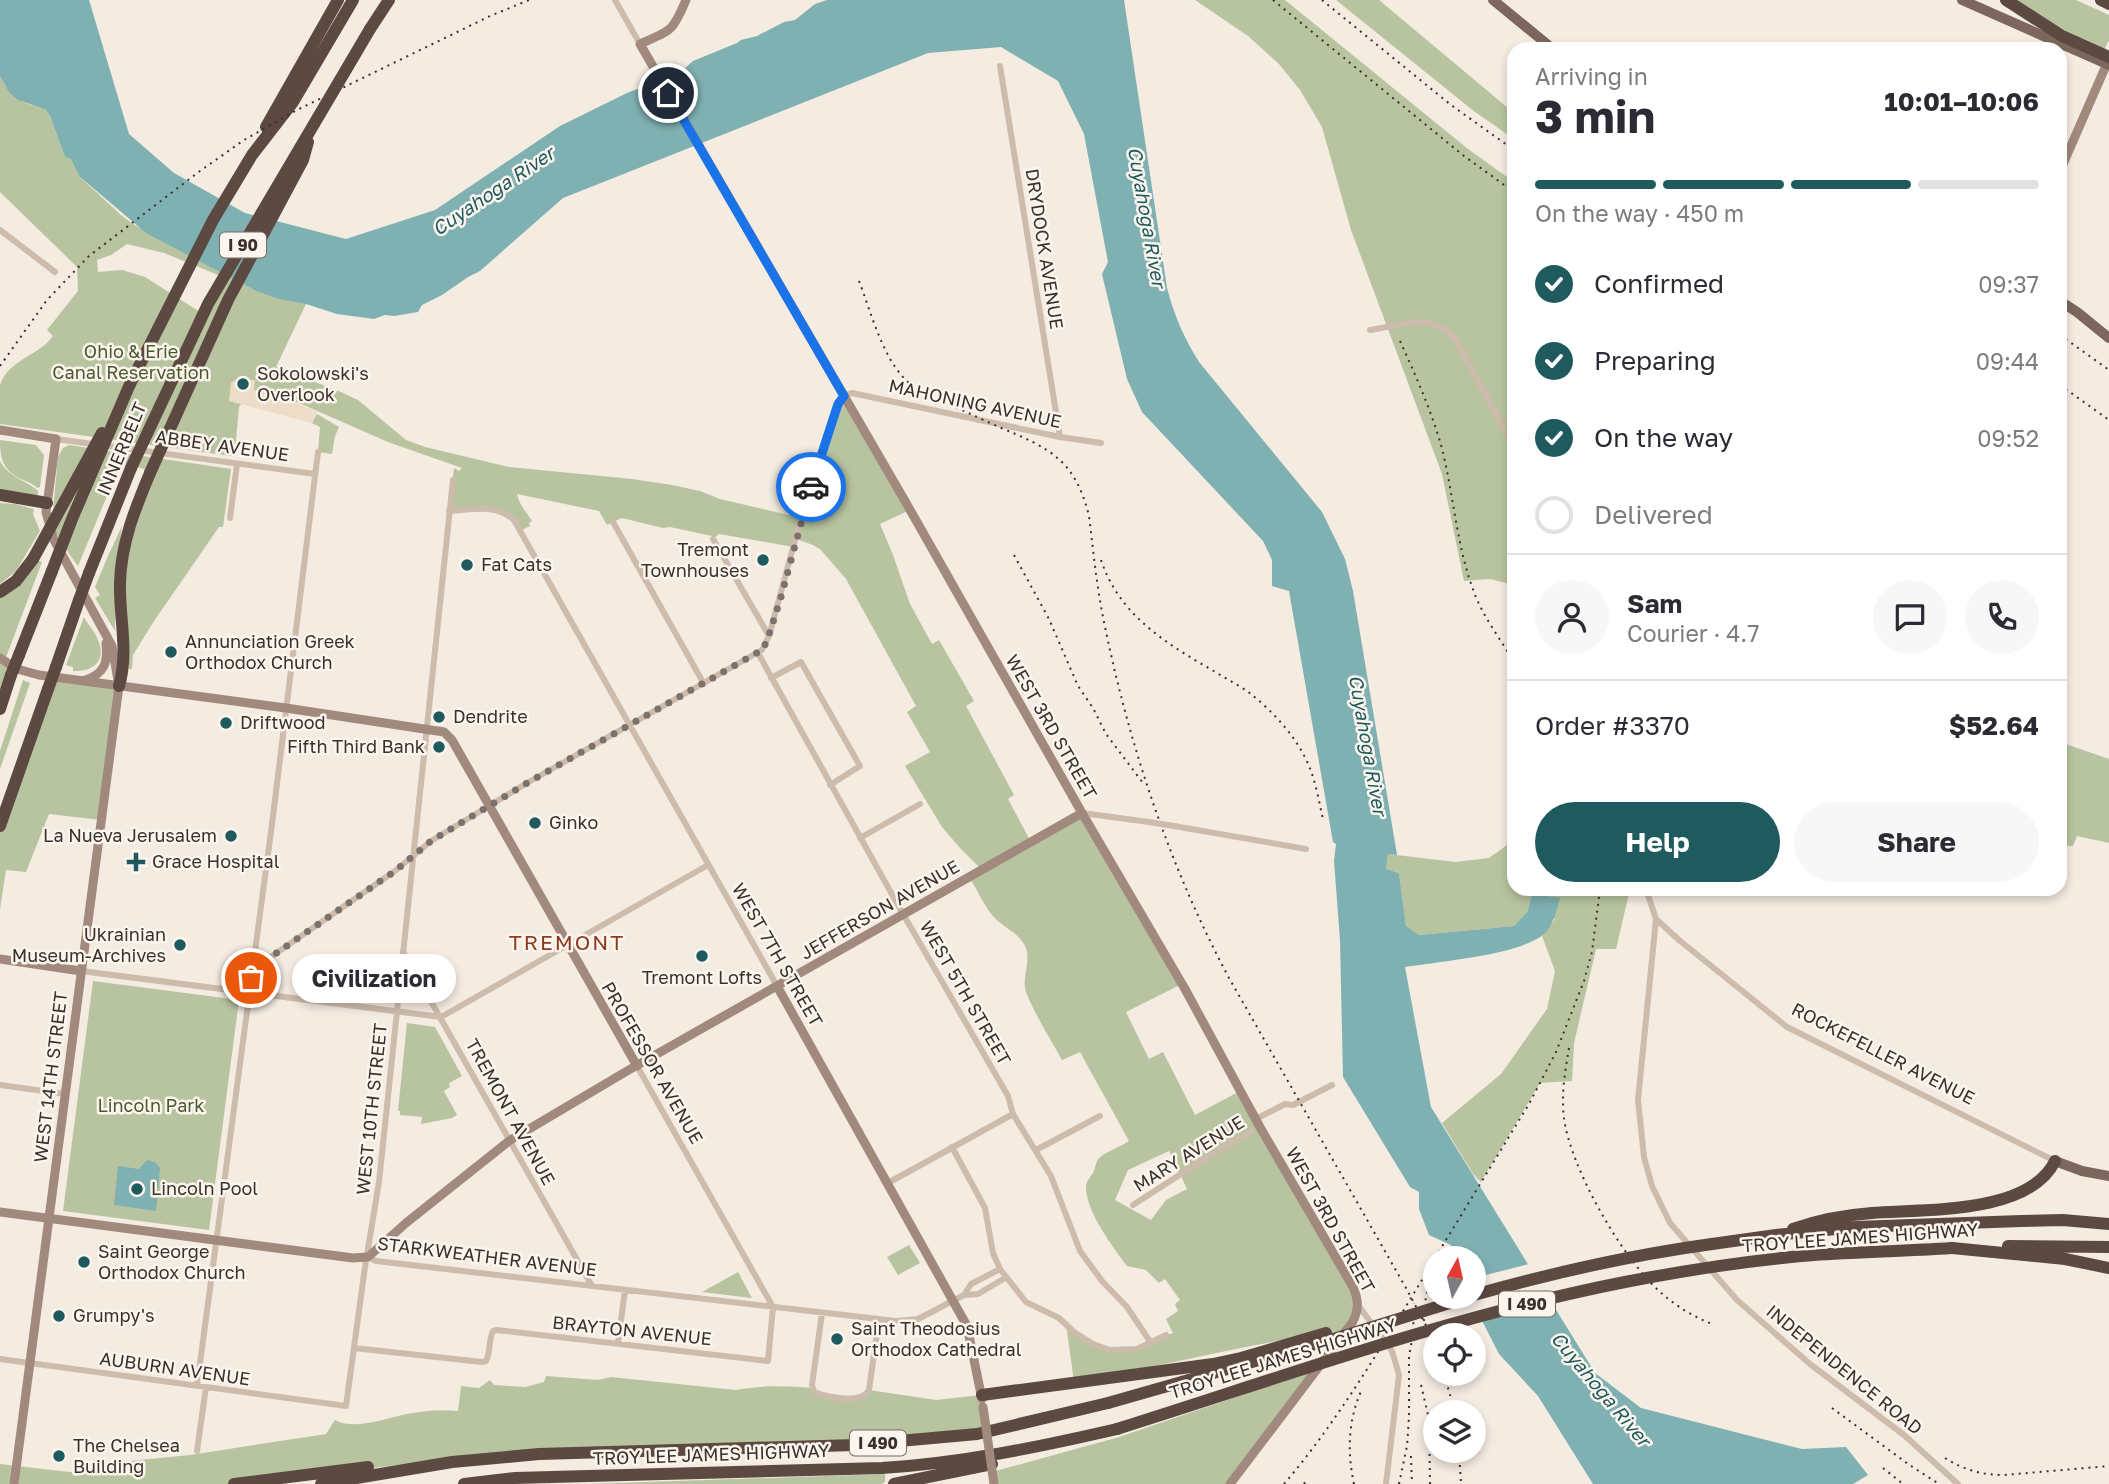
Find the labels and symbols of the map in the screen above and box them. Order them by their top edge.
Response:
pin [638,63,698,123]
water label: Cuyahoga River [427,140,560,240]
water label: Cuyahoga River [1124,145,1172,291]
street label: DRYDOCK AVENUE [1021,167,1069,331]
road number: I 90 [220,232,266,258]
park label: Ohio & Erie Canal Reservation [52,340,210,383]
place label: Sokolowski's Overlook [257,362,369,405]
street label: MAHONING AVENUE [887,374,1064,432]
marker: Sokolowski's Overlook [235,376,251,392]
street label: INNERBELT [92,399,151,499]
street label: ABBEY AVENUE [154,425,290,465]
courier [776,452,846,522]
place label: Tremont Townhouses [641,538,749,581]
marker: Tremont Townhouses [755,552,771,568]
place label: Fat Cats [481,553,552,575]
marker: Fat Cats [459,557,475,573]
place label: Annunciation Greek Orthodox Church [185,630,355,673]
marker: Annunciation Greek Orthodox Church [163,644,179,660]
street label: WEST 3RD STREET [1002,650,1102,803]
water label: Cuyahoga River [1345,673,1393,819]
place label: Dendrite [453,705,528,727]
marker: Dendrite [431,709,447,725]
place label: Driftwood [240,711,326,733]
marker: Driftwood [218,715,234,731]
place label: Fifth Third Bank [287,735,425,757]
marker: Fifth Third Bank [431,739,447,755]
place label: Ginko [549,811,598,833]
marker: Ginko [527,815,543,831]
place label: La Nueva Jerusalem [43,824,217,846]
marker: La Nueva Jerusalem [223,828,239,844]
place label: Grace Hospital [152,850,280,872]
marker: Grace Hospital [126,852,146,872]
street label: JEFFERSON AVENUE [796,855,963,964]
street label: WEST 7TH STREET [728,879,828,1030]
street label: WEST 5TH STREET [916,916,1016,1069]
place label: Ukrainian Museum-Archives [12,923,166,966]
district label: TREMONT [509,929,625,955]
marker: Ukrainian Museum-Archives [172,937,188,953]
pin [221,948,281,1008]
marker: Tremont Lofts [694,948,710,964]
callout: Civilization [293,954,458,1002]
place label: Tremont Lofts [642,966,762,988]
street label: PROFESSOR AVENUE [597,978,708,1147]
street label: WEST 14TH STREET [29,990,71,1164]
street label: ROCKEFELLER AVENUE [1788,997,1979,1109]
street label: WEST 10TH STREET [351,1022,391,1196]
street label: TREMONT AVENUE [462,1035,560,1188]
park label: Lincoln Park [97,1094,205,1116]
street label: MARY AVENUE [1129,1110,1248,1196]
street label: WEST 3RD STREET [1282,1143,1380,1296]
place label: Lincoln Pool [151,1177,258,1199]
marker: Lincoln Pool [129,1181,145,1197]
street label: TROY LEE JAMES HIGHWAY [1741,1218,1979,1256]
street label: STARKWEATHER AVENUE [376,1232,598,1280]
place label: Saint George Orthodox Church [98,1240,246,1283]
north arrow [1423,1246,1486,1309]
marker: Saint George Orthodox Church [76,1254,92,1270]
road number: I 490 [1499,1292,1555,1316]
street label: INDEPENDENCE ROAD [1762,1300,1927,1439]
place label: Grumpy's [73,1304,155,1326]
marker: Grumpy's [51,1308,67,1324]
street label: BRAYTON AVENUE [551,1311,713,1349]
street label: TROY LEE JAMES HIGHWAY [1166,1313,1400,1403]
place label: Saint Theodosius Orthodox Cathedral [851,1317,1022,1360]
water label: Cuyahoga River [1547,1327,1658,1453]
marker: Saint Theodosius Orthodox Cathedral [829,1331,845,1347]
street label: AUBURN AVENUE [99,1347,252,1389]
road number: I 490 [850,1430,906,1456]
place label: The Chelsea Building [73,1434,180,1477]
street label: TROY LEE JAMES HIGHWAY [592,1439,830,1469]
marker: The Chelsea Building [51,1448,67,1464]

